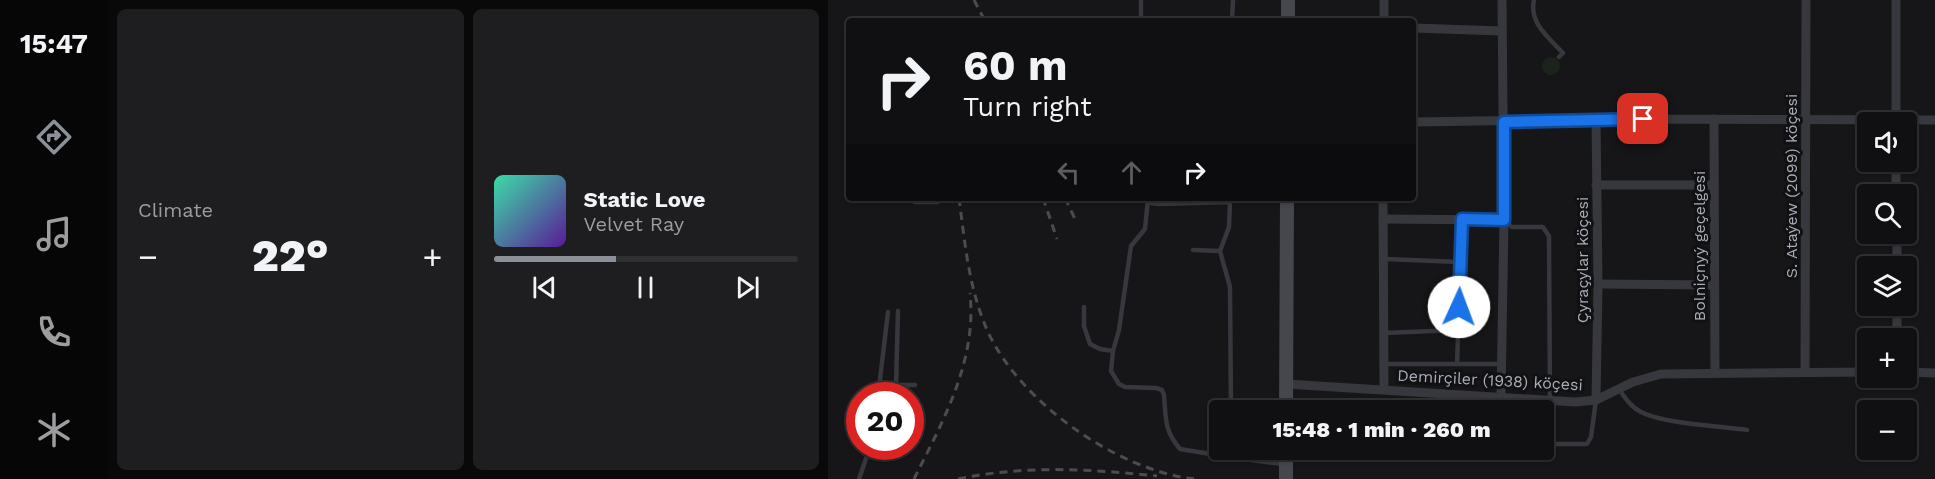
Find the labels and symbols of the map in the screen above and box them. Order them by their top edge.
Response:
pin [1617,93,1668,144]
street label: S. Ataýew (2099) köçesi [1782,94,1801,278]
street label: Bolniçnyý geçelgesi [1690,171,1709,321]
street label: Çyraçylar köçesi [1573,197,1592,323]
position arrow [1427,275,1491,339]
street label: Demirçiler (1938) köçesi [1397,366,1583,394]
speed limit sign: 20 [846,382,924,460]

